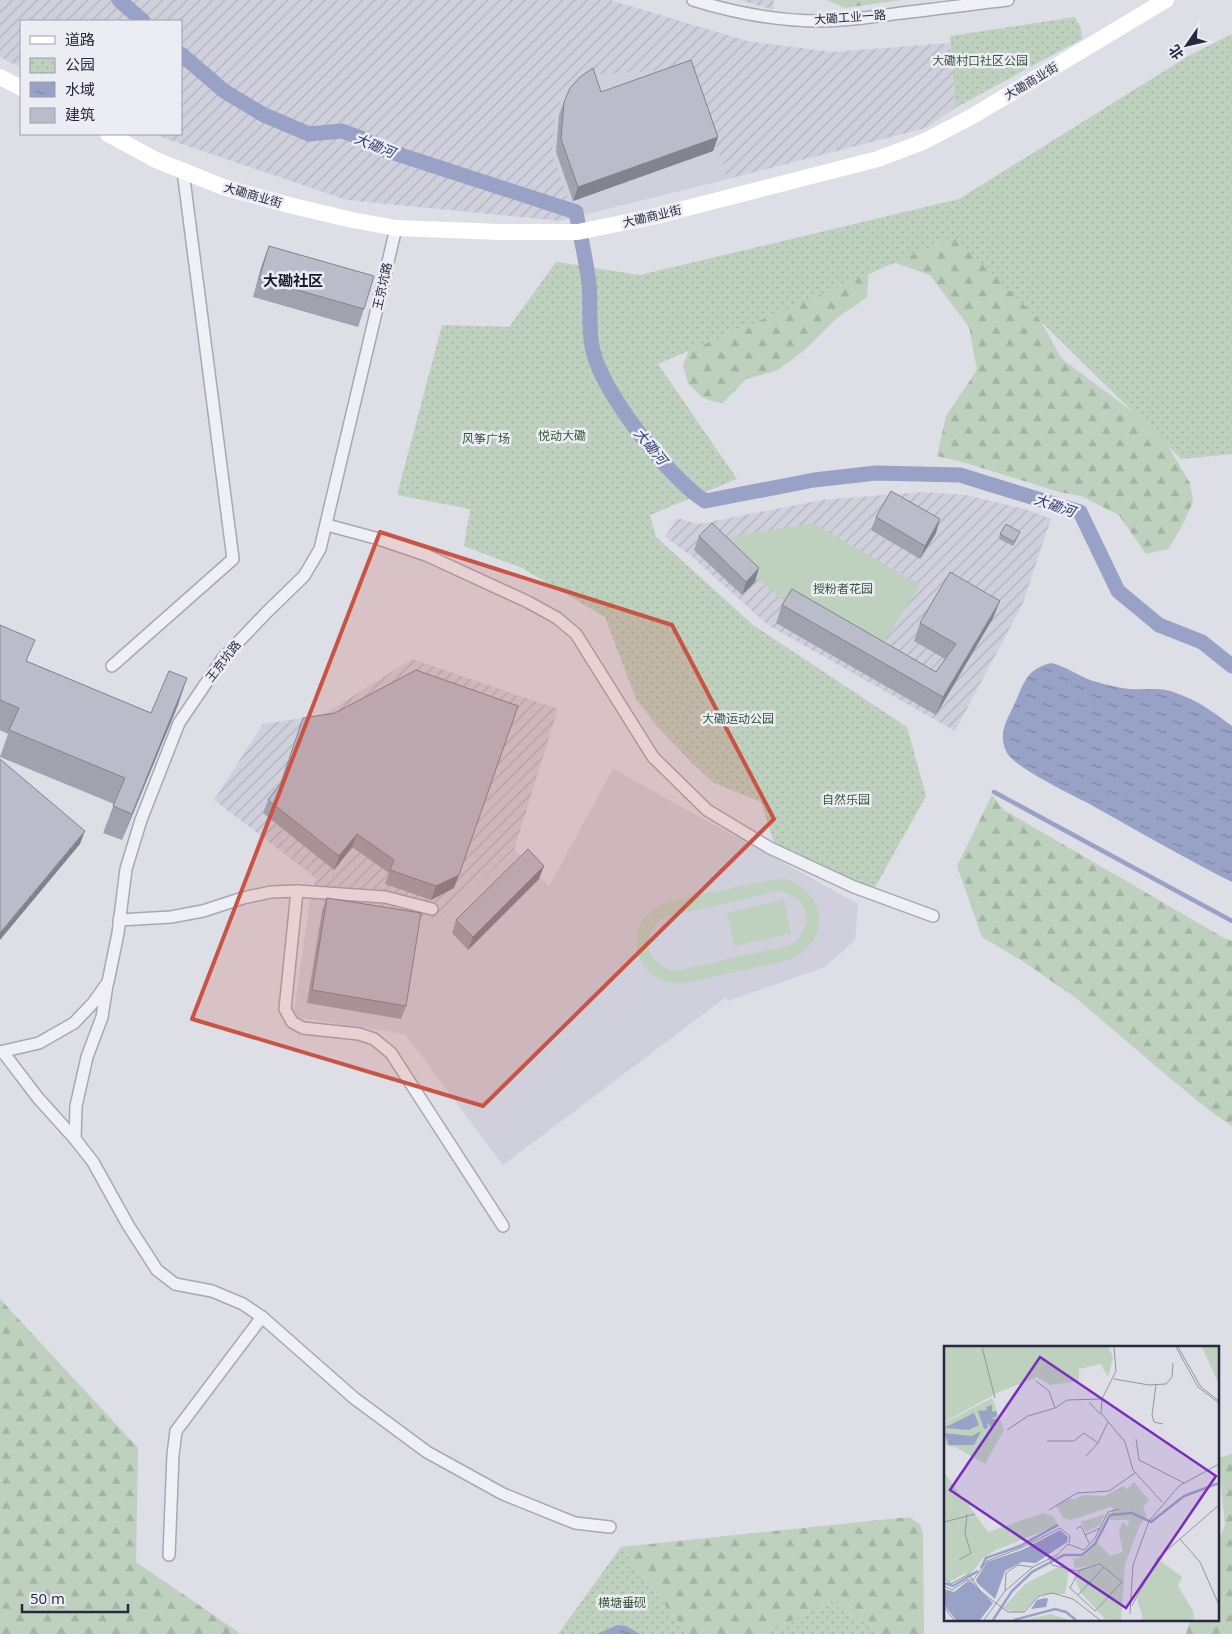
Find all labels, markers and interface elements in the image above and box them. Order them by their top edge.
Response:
street label: 大磡工业一路 [813,6,887,28]
legend [20,20,182,135]
north arrow [1162,20,1212,70]
text: 道路 [65,29,95,49]
text: 北 [1164,41,1188,64]
park label: 大磡村口社区公园 [932,52,1028,69]
text: 公园 [65,54,95,74]
street label: 大磡商业街 [1001,58,1061,104]
text: 水域 [65,79,95,99]
text: 建筑 [65,104,95,124]
water label: 大磡河 [352,128,401,163]
street label: 大磡商业街 [222,179,284,211]
street label: 大磡商业街 [621,201,683,231]
street label: 王京坑路 [368,261,396,311]
district label: 大磡社区 [263,270,323,290]
water label: 大磡河 [630,424,674,470]
park label: 悦动大磡 [538,427,586,444]
park label: 风筝广场 [462,430,510,447]
water label: 大磡河 [1032,489,1081,522]
park label: 授粉者花园 [813,580,873,597]
street label: 王京坑路 [202,637,244,685]
park label: 大磡运动公园 [702,710,774,727]
park label: 自然乐园 [822,791,870,808]
inset map [944,1346,1220,1622]
scale bar [22,1582,129,1614]
text: 50 m [30,1588,65,1608]
park label: 横塘垂砚 [598,1594,646,1611]

